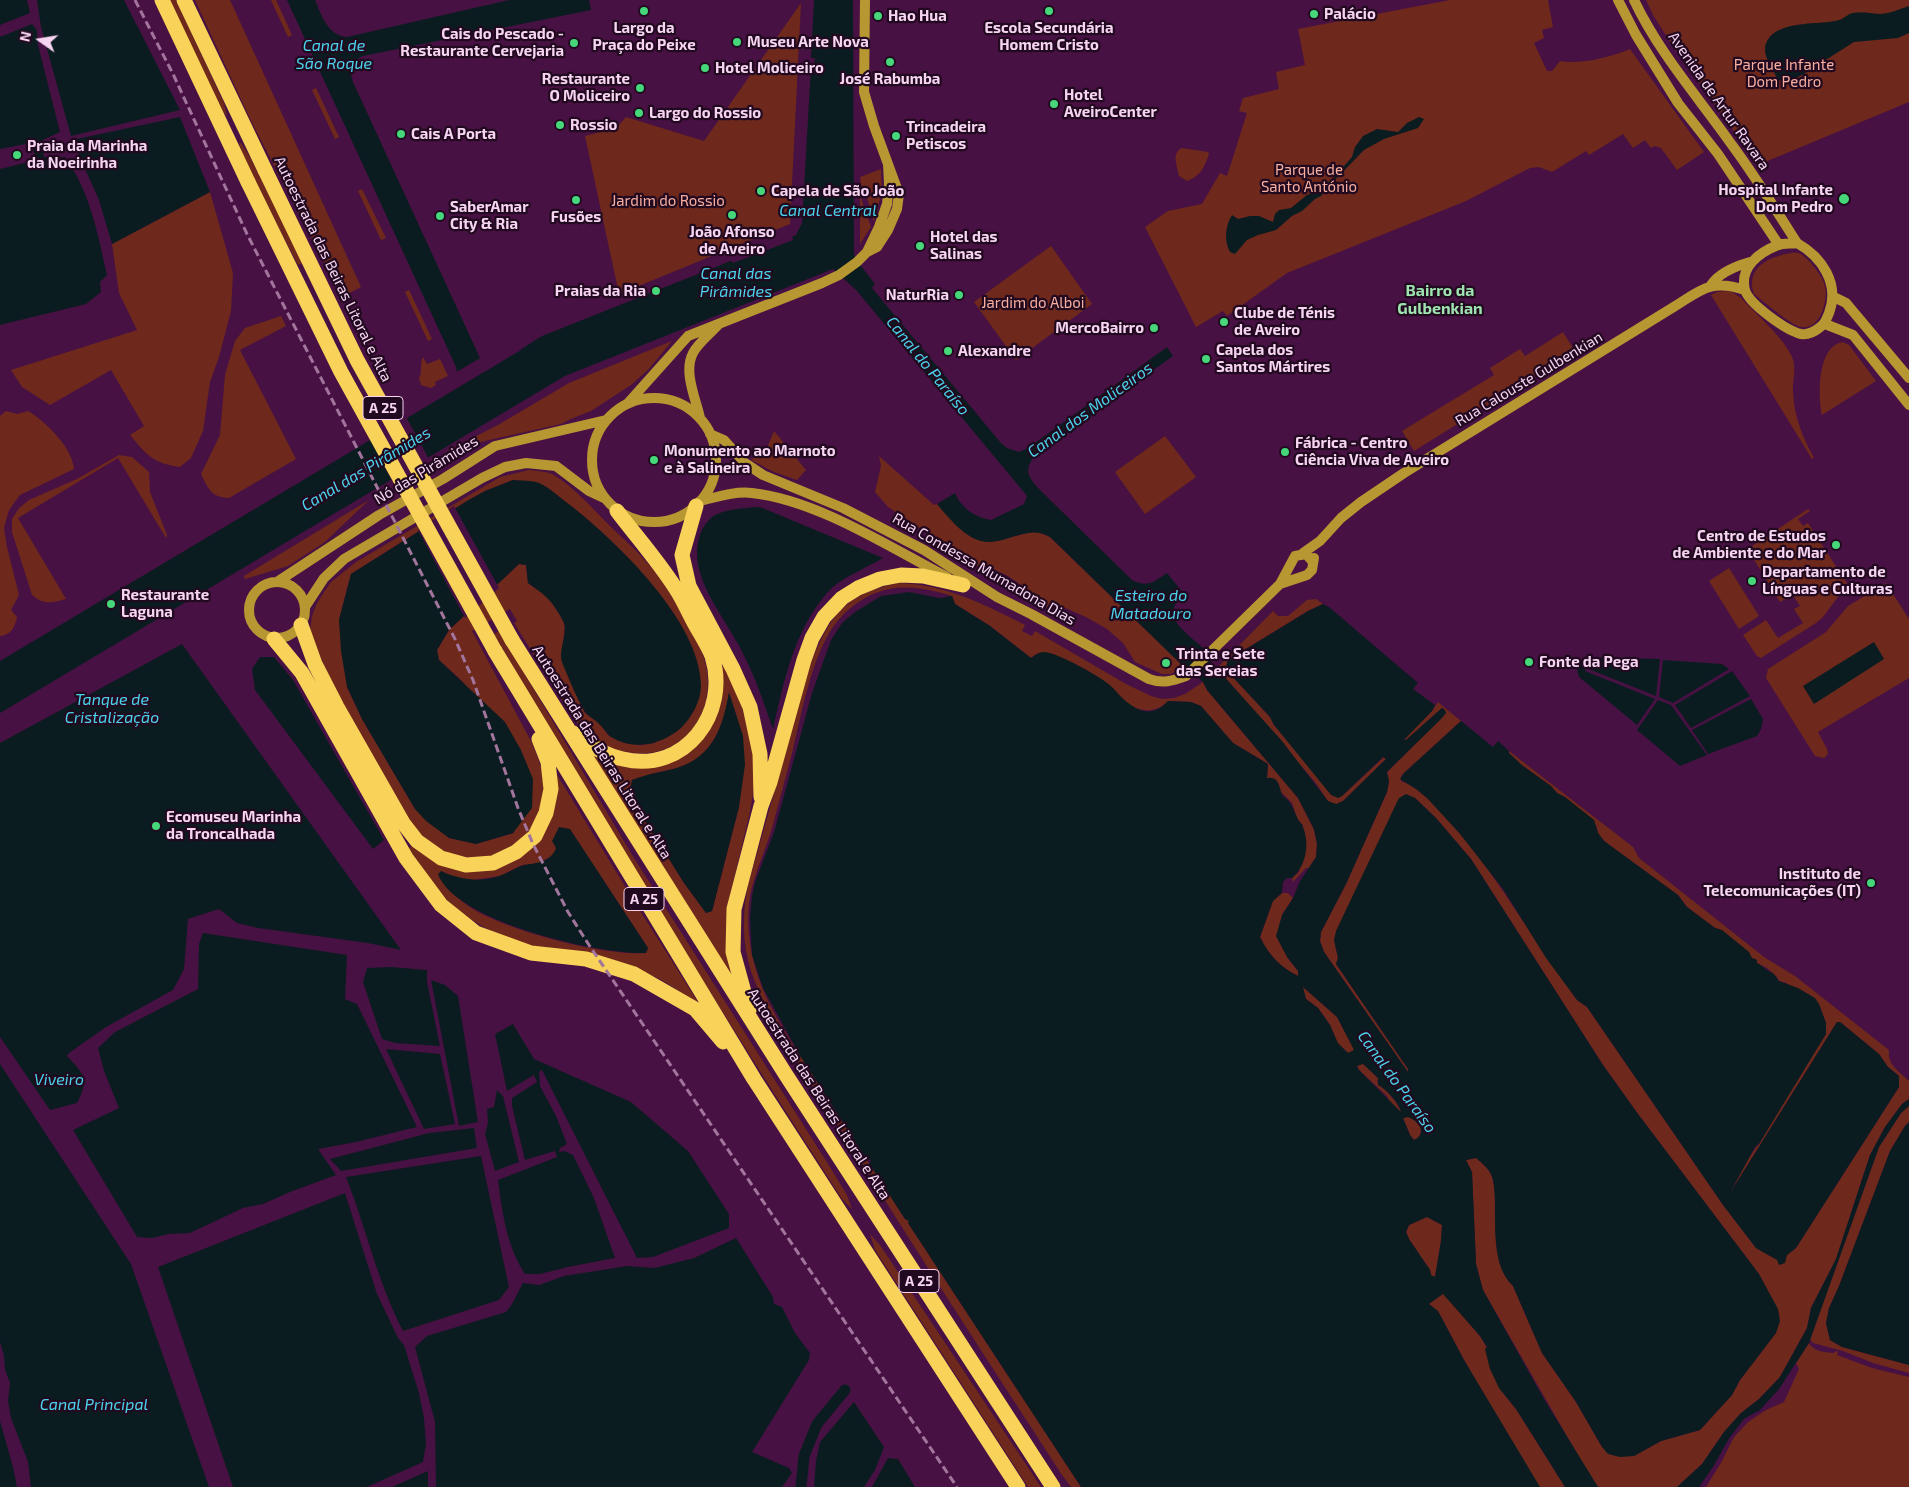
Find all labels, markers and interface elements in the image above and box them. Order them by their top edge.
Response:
marker: Largo da Praça do Peixe [638,5,650,17]
marker: Escola Secundária Homem Cristo [1043,5,1055,17]
place label: Palácio [1324,5,1376,23]
place label: Hao Hua [888,7,947,25]
marker: Palácio [1308,8,1320,20]
marker: Hao Hua [872,10,884,22]
north arrow [15,15,65,65]
place label: Largo da Praça do Peixe [592,19,696,54]
place label: Escola Secundária Homem Cristo [984,19,1114,54]
place label: Cais do Pescado - Restaurante Cervejaria [400,25,564,60]
street label: Avenida de Artur Ravara [1664,29,1774,173]
text: N [15,30,34,43]
place label: Museu Arte Nova [747,33,869,51]
water label: Canal de São Roque [296,36,372,74]
marker: Museu Arte Nova [731,36,743,48]
marker: Cais do Pescado - Restaurante Cervejaria [568,37,580,49]
marker: José Rabumba [884,56,896,68]
park label: Parque Infante Dom Pedro [1734,56,1834,91]
place label: Hotel Moliceiro [715,59,824,77]
marker: Hotel Moliceiro [699,62,711,74]
place label: Restaurante O Moliceiro [542,70,630,105]
place label: José Rabumba [840,70,940,88]
marker: Restaurante O Moliceiro [634,82,646,94]
place label: Hotel AveiroCenter [1064,86,1157,121]
marker: Hotel AveiroCenter [1048,98,1060,110]
place label: Largo do Rossio [649,104,761,122]
marker: Largo do Rossio [633,107,645,119]
place label: Rossio [570,116,617,134]
place label: Trincadeira Petiscos [906,118,986,153]
marker: Rossio [554,119,566,131]
place label: Cais A Porta [411,125,496,143]
marker: Cais A Porta [395,128,407,140]
marker: Trincadeira Petiscos [890,130,902,142]
place label: Praia da Marinha da Noeirinha [27,137,147,172]
marker: Praia da Marinha da Noeirinha [11,149,23,161]
street label: Autoestrada das Beiras Litoral e Alta [270,153,396,385]
park label: Parque de Santo António [1261,161,1357,196]
place label: Hospital Infante Dom Pedro [1718,181,1833,216]
place label: Capela de São João [771,182,904,200]
marker: Capela de São João [755,185,767,197]
park label: Jardim do Rossio [611,192,725,210]
marker: Hospital Infante Dom Pedro [1837,192,1851,206]
marker: Fusões [570,194,582,206]
place label: SaberAmar City & Ria [450,198,529,233]
water label: Canal Central [779,201,877,221]
place label: Fusões [551,208,601,226]
marker: João Afonso de Aveiro [726,209,738,221]
marker: SaberAmar City & Ria [434,210,446,222]
place label: João Afonso de Aveiro [689,223,775,258]
place label: Hotel das Salinas [930,228,997,263]
marker: Hotel das Salinas [914,240,926,252]
water label: Canal das Pirâmides [700,264,772,302]
district label: Bairro da Gulbenkian [1397,281,1483,319]
place label: Praias da Ria [555,282,646,300]
marker: Praias da Ria [650,285,662,297]
place label: NaturRia [886,286,949,304]
marker: NaturRia [953,289,965,301]
park label: Jardim do Alboi [981,294,1085,312]
place label: Clube de Ténis de Aveiro [1234,304,1335,339]
water label: Canal do Paraíso [882,313,974,419]
marker: Clube de Ténis de Aveiro [1218,316,1230,328]
place label: MercoBairro [1055,319,1144,337]
marker: MercoBairro [1148,322,1160,334]
street label: Rua Calouste Gulbenkian [1452,328,1606,430]
place label: Capela dos Santos Mártires [1216,341,1330,376]
place label: Alexandre [958,342,1031,360]
marker: Alexandre [942,345,954,357]
marker: Capela dos Santos Mártires [1200,353,1212,365]
water label: Canal dos Moliceiros [1024,358,1156,462]
road number: A 25 [363,396,403,419]
water label: Canal das Pirâmides [298,423,434,515]
street label: Nó das Pirâmides [371,432,481,508]
place label: Fábrica - Centro Ciência Viva de Aveiro [1295,434,1449,469]
place label: Monumento ao Marnoto e à Salineira [664,442,836,477]
marker: Fábrica - Centro Ciência Viva de Aveiro [1279,446,1291,458]
marker: Monumento ao Marnoto e à Salineira [648,454,660,466]
street label: Rua Condessa Mumadona Dias [889,509,1079,629]
place label: Centro de Estudos de Ambiente e do Mar [1673,527,1826,562]
marker: Centro de Estudos de Ambiente e do Mar [1830,539,1842,551]
place label: Departamento de Línguas e Culturas [1762,563,1893,598]
marker: Departamento de Línguas e Culturas [1746,575,1758,587]
place label: Restaurante Laguna [121,586,209,621]
water label: Esteiro do Matadouro [1111,586,1191,624]
marker: Restaurante Laguna [105,598,117,610]
street label: Autoestrada das Beiras Litoral e Alta [528,642,676,862]
place label: Trinta e Sete das Sereias [1176,645,1265,680]
place label: Fonte da Pega [1539,653,1638,671]
marker: Fonte da Pega [1523,656,1535,668]
marker: Trinta e Sete das Sereias [1160,657,1172,669]
water label: Tanque de Cristalização [65,690,159,728]
place label: Ecomuseu Marinha da Troncalhada [166,808,301,843]
marker: Ecomuseu Marinha da Troncalhada [150,820,162,832]
place label: Instituto de Telecomunicações (IT) [1704,865,1861,900]
marker: Instituto de Telecomunicações (IT) [1865,877,1877,889]
road number: A 25 [624,888,664,911]
street label: Autoestrada das Beiras Litoral e Alta [744,985,894,1203]
water label: Canal do Paraíso [1354,1027,1440,1137]
water label: Viveiro [34,1070,84,1090]
road number: A 25 [899,1270,939,1292]
water label: Canal Principal [40,1395,148,1415]

